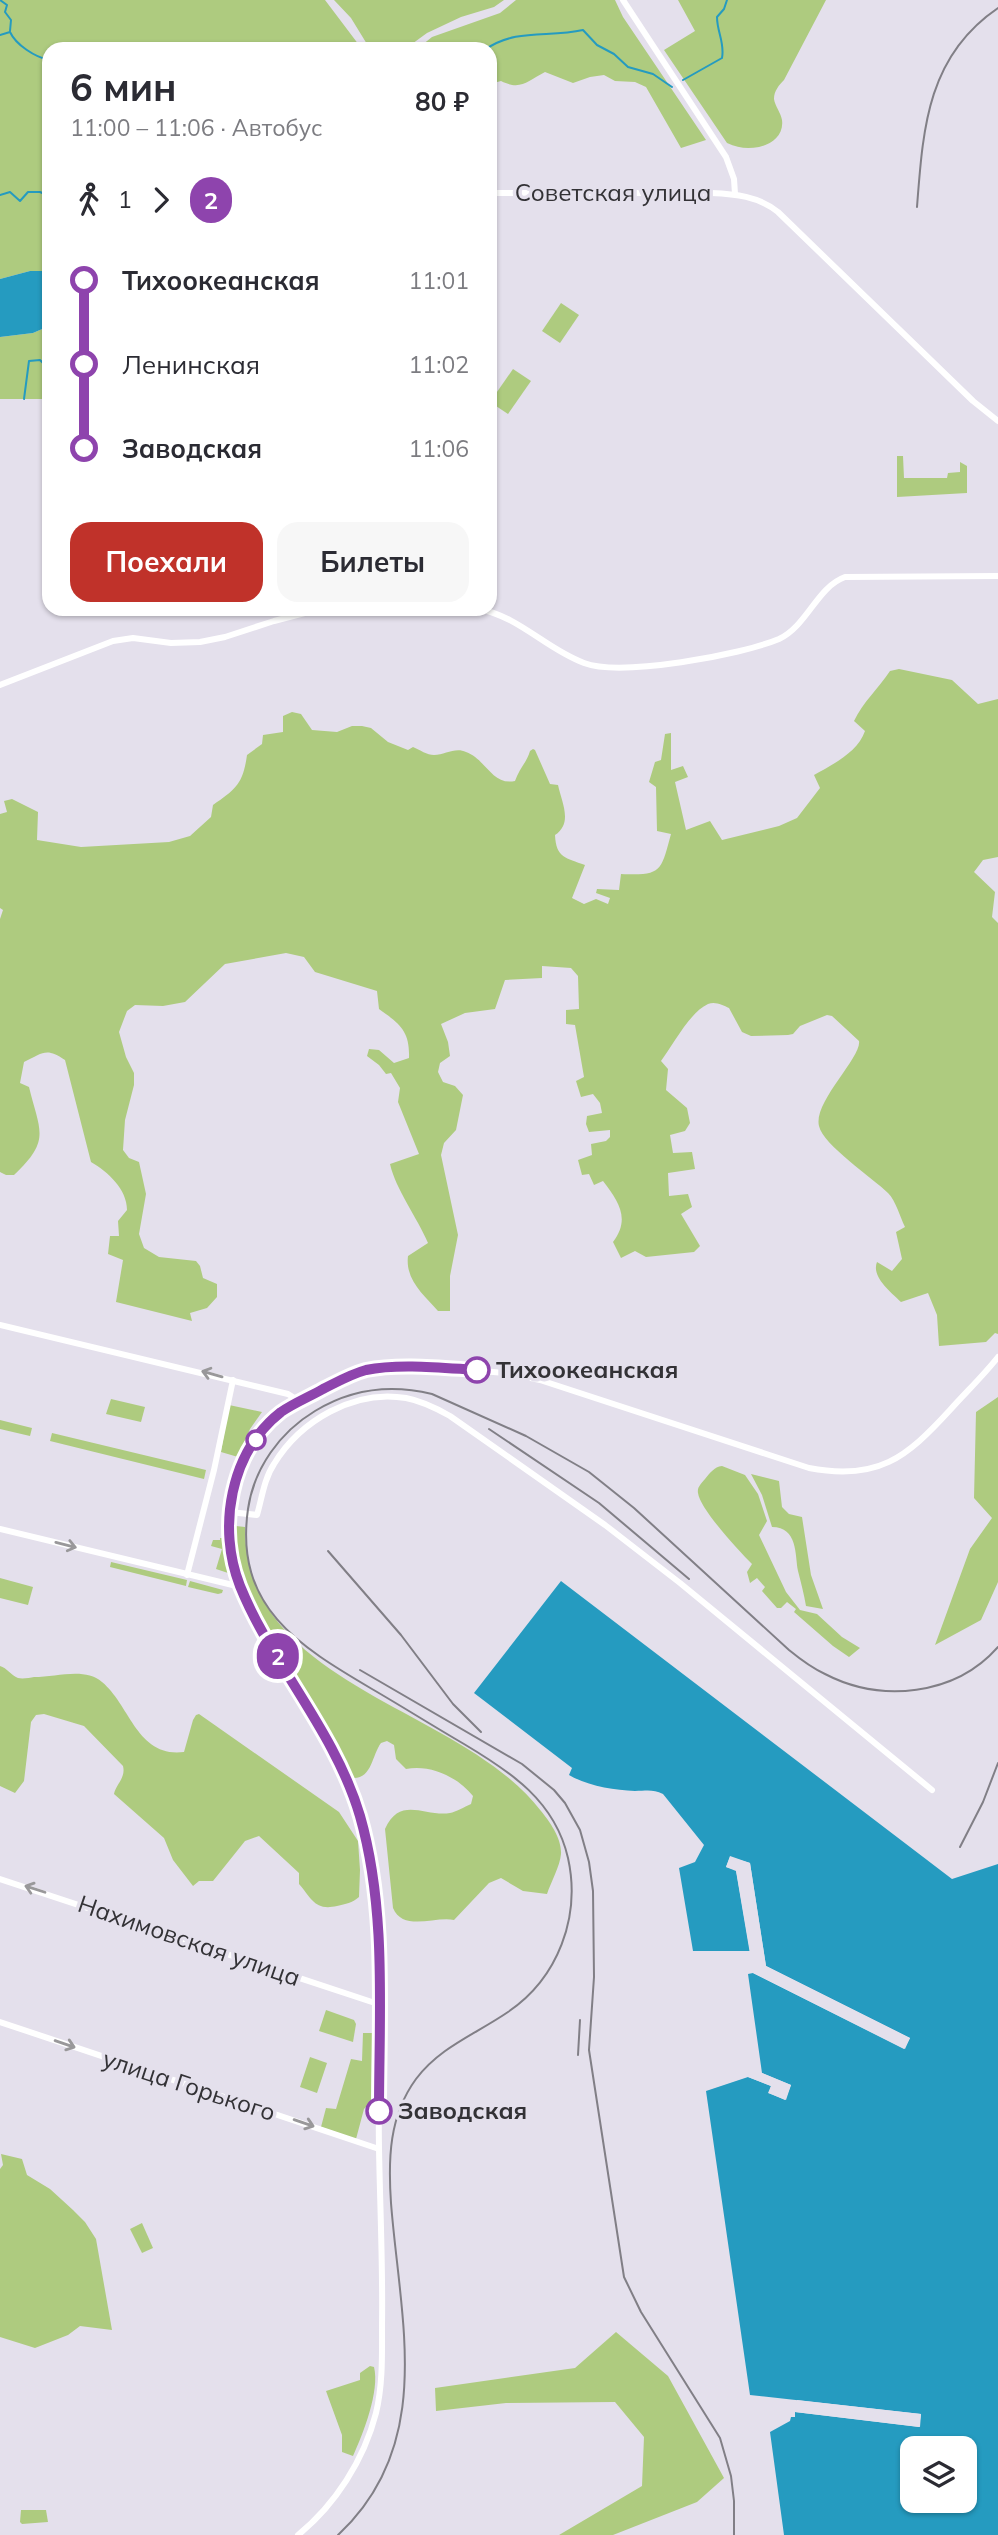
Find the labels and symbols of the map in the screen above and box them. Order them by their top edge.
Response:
street label: Советская улица [515,177,711,207]
place label: Тихоокеанская [496,1354,678,1384]
marker: Тихоокеанская [464,1357,490,1383]
one-way arrow [201,1367,223,1380]
unlabelled marker [246,1430,266,1450]
one-way arrow [54,1539,77,1552]
line badge: 2 [255,1633,301,1679]
one-way arrow [24,1882,46,1894]
street label: Нахимовская улица [74,1888,304,1992]
one-way arrow [53,2039,75,2051]
street label: улица Горького [99,2043,279,2127]
place label: Заводская [398,2095,527,2125]
marker: Заводская [366,2098,392,2124]
one-way arrow [292,2118,314,2131]

